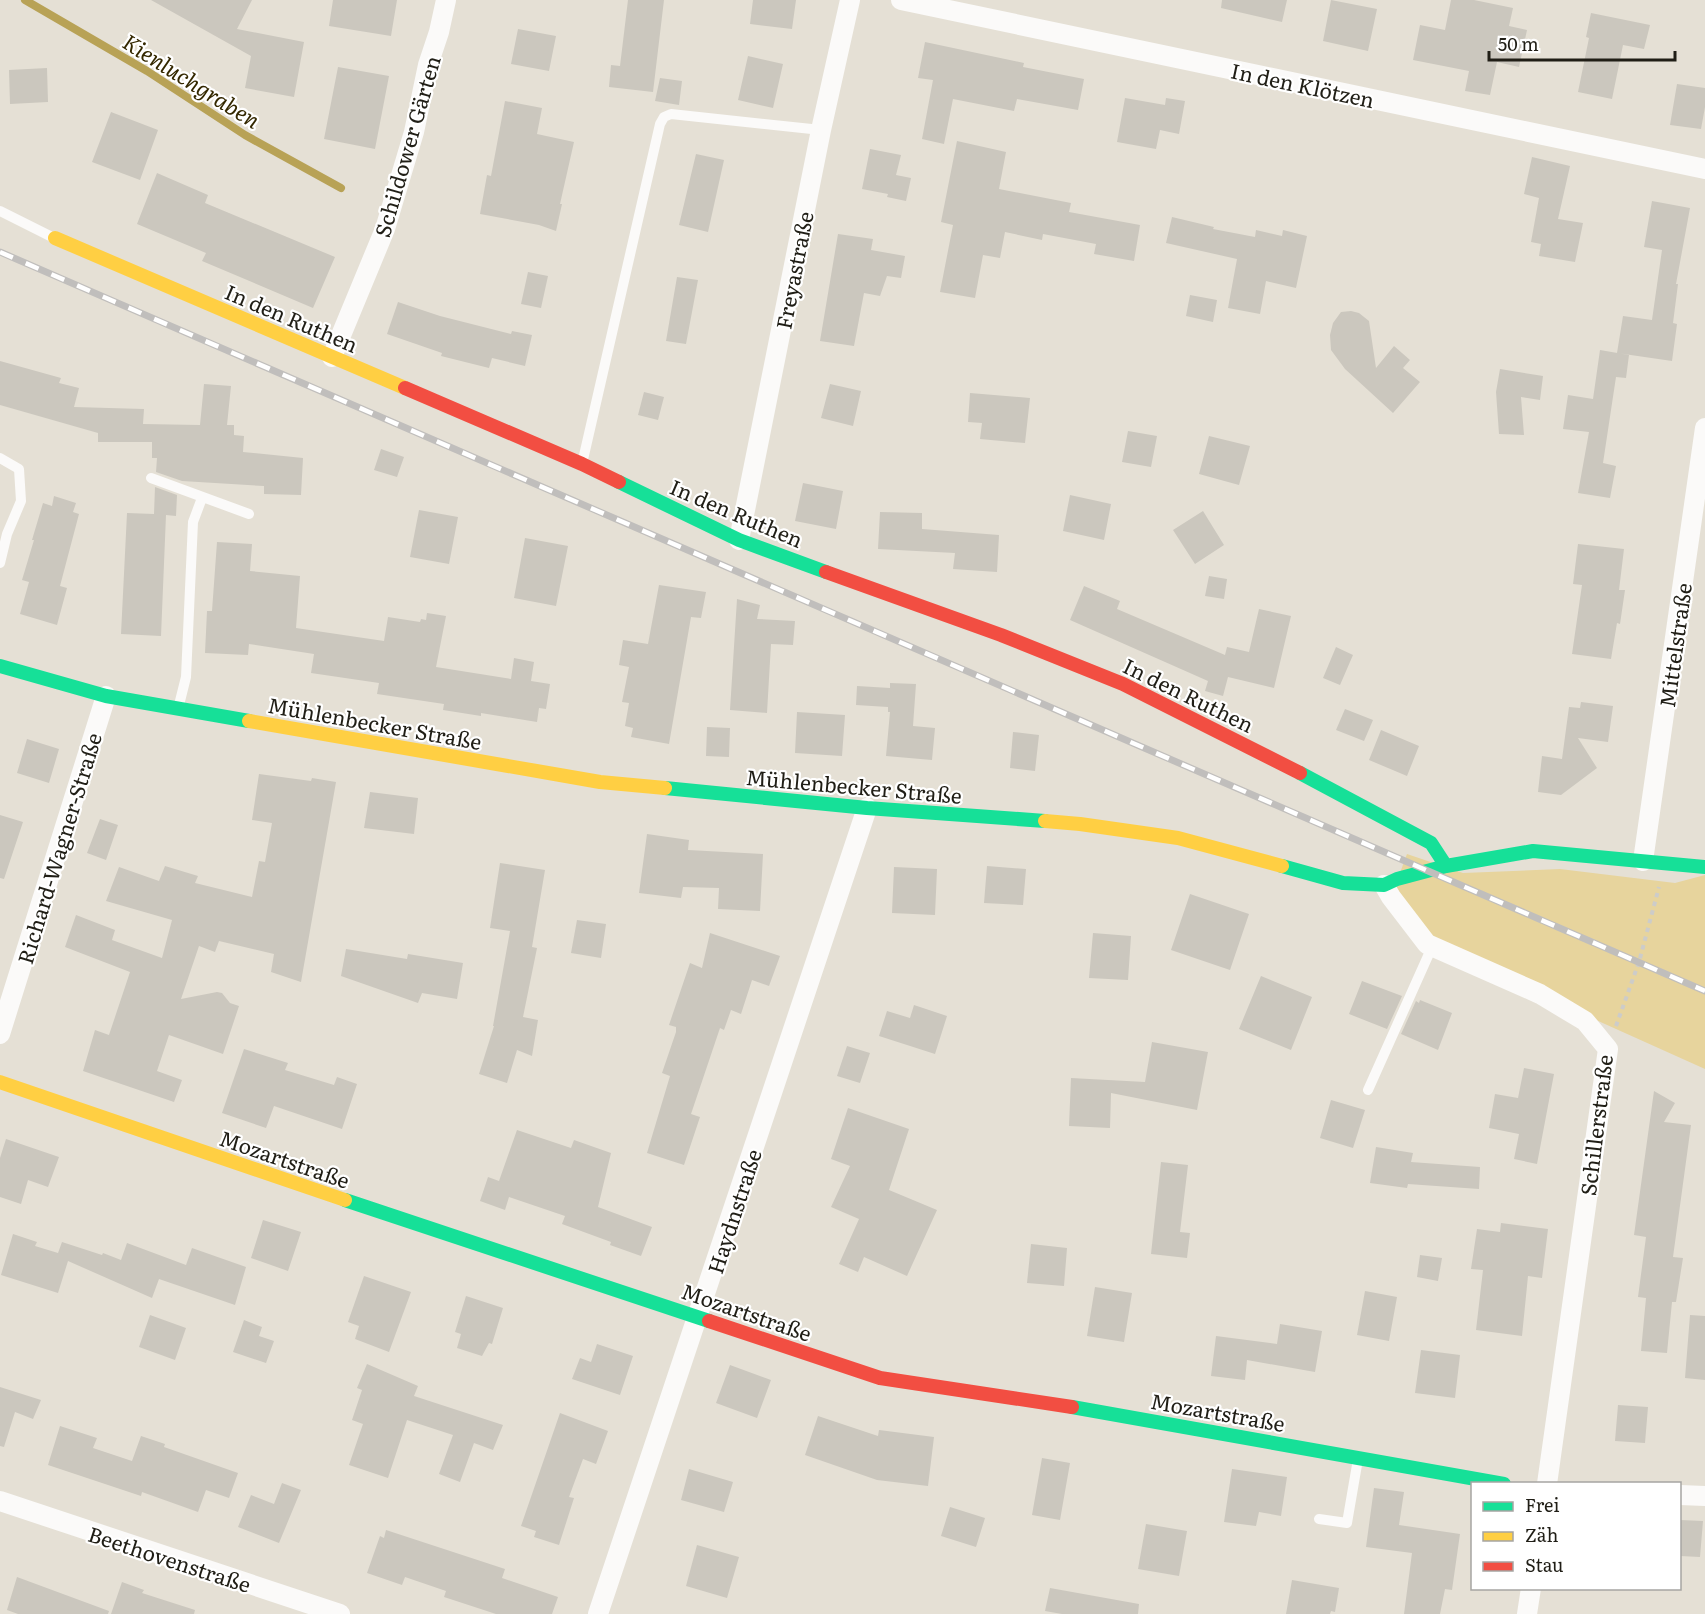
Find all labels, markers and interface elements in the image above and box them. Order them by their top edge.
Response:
scale bar [1489,24,1675,62]
water label: Kienluchgraben [117,25,267,135]
text: 50 m [1498,30,1539,57]
street label: Schildower Gärten [365,51,447,240]
street label: In den Klötzen [1228,54,1378,114]
street label: Freyastraße [766,208,820,332]
street label: In den Ruthen [221,275,363,359]
street label: In den Ruthen [666,470,808,554]
street label: Mittelstraße [1650,581,1698,709]
street label: In den Ruthen [1118,649,1260,739]
street label: Mühlenbecker Straße [266,688,484,756]
street label: Richard-Wagner-Straße [8,728,108,967]
street label: Mühlenbecker Straße [745,760,963,810]
street label: Schillerstraße [1571,1053,1619,1197]
street label: Mozartstraße [216,1121,354,1195]
street label: Haydnstraße [698,1144,768,1277]
street label: Mozartstraße [678,1274,816,1348]
street label: Mozartstraße [1148,1384,1288,1438]
legend [1471,1482,1681,1590]
text: Frei [1525,1491,1559,1518]
street label: Beethovenstraße [85,1517,256,1599]
text: Zäh [1525,1521,1559,1548]
text: Stau [1525,1551,1563,1578]

